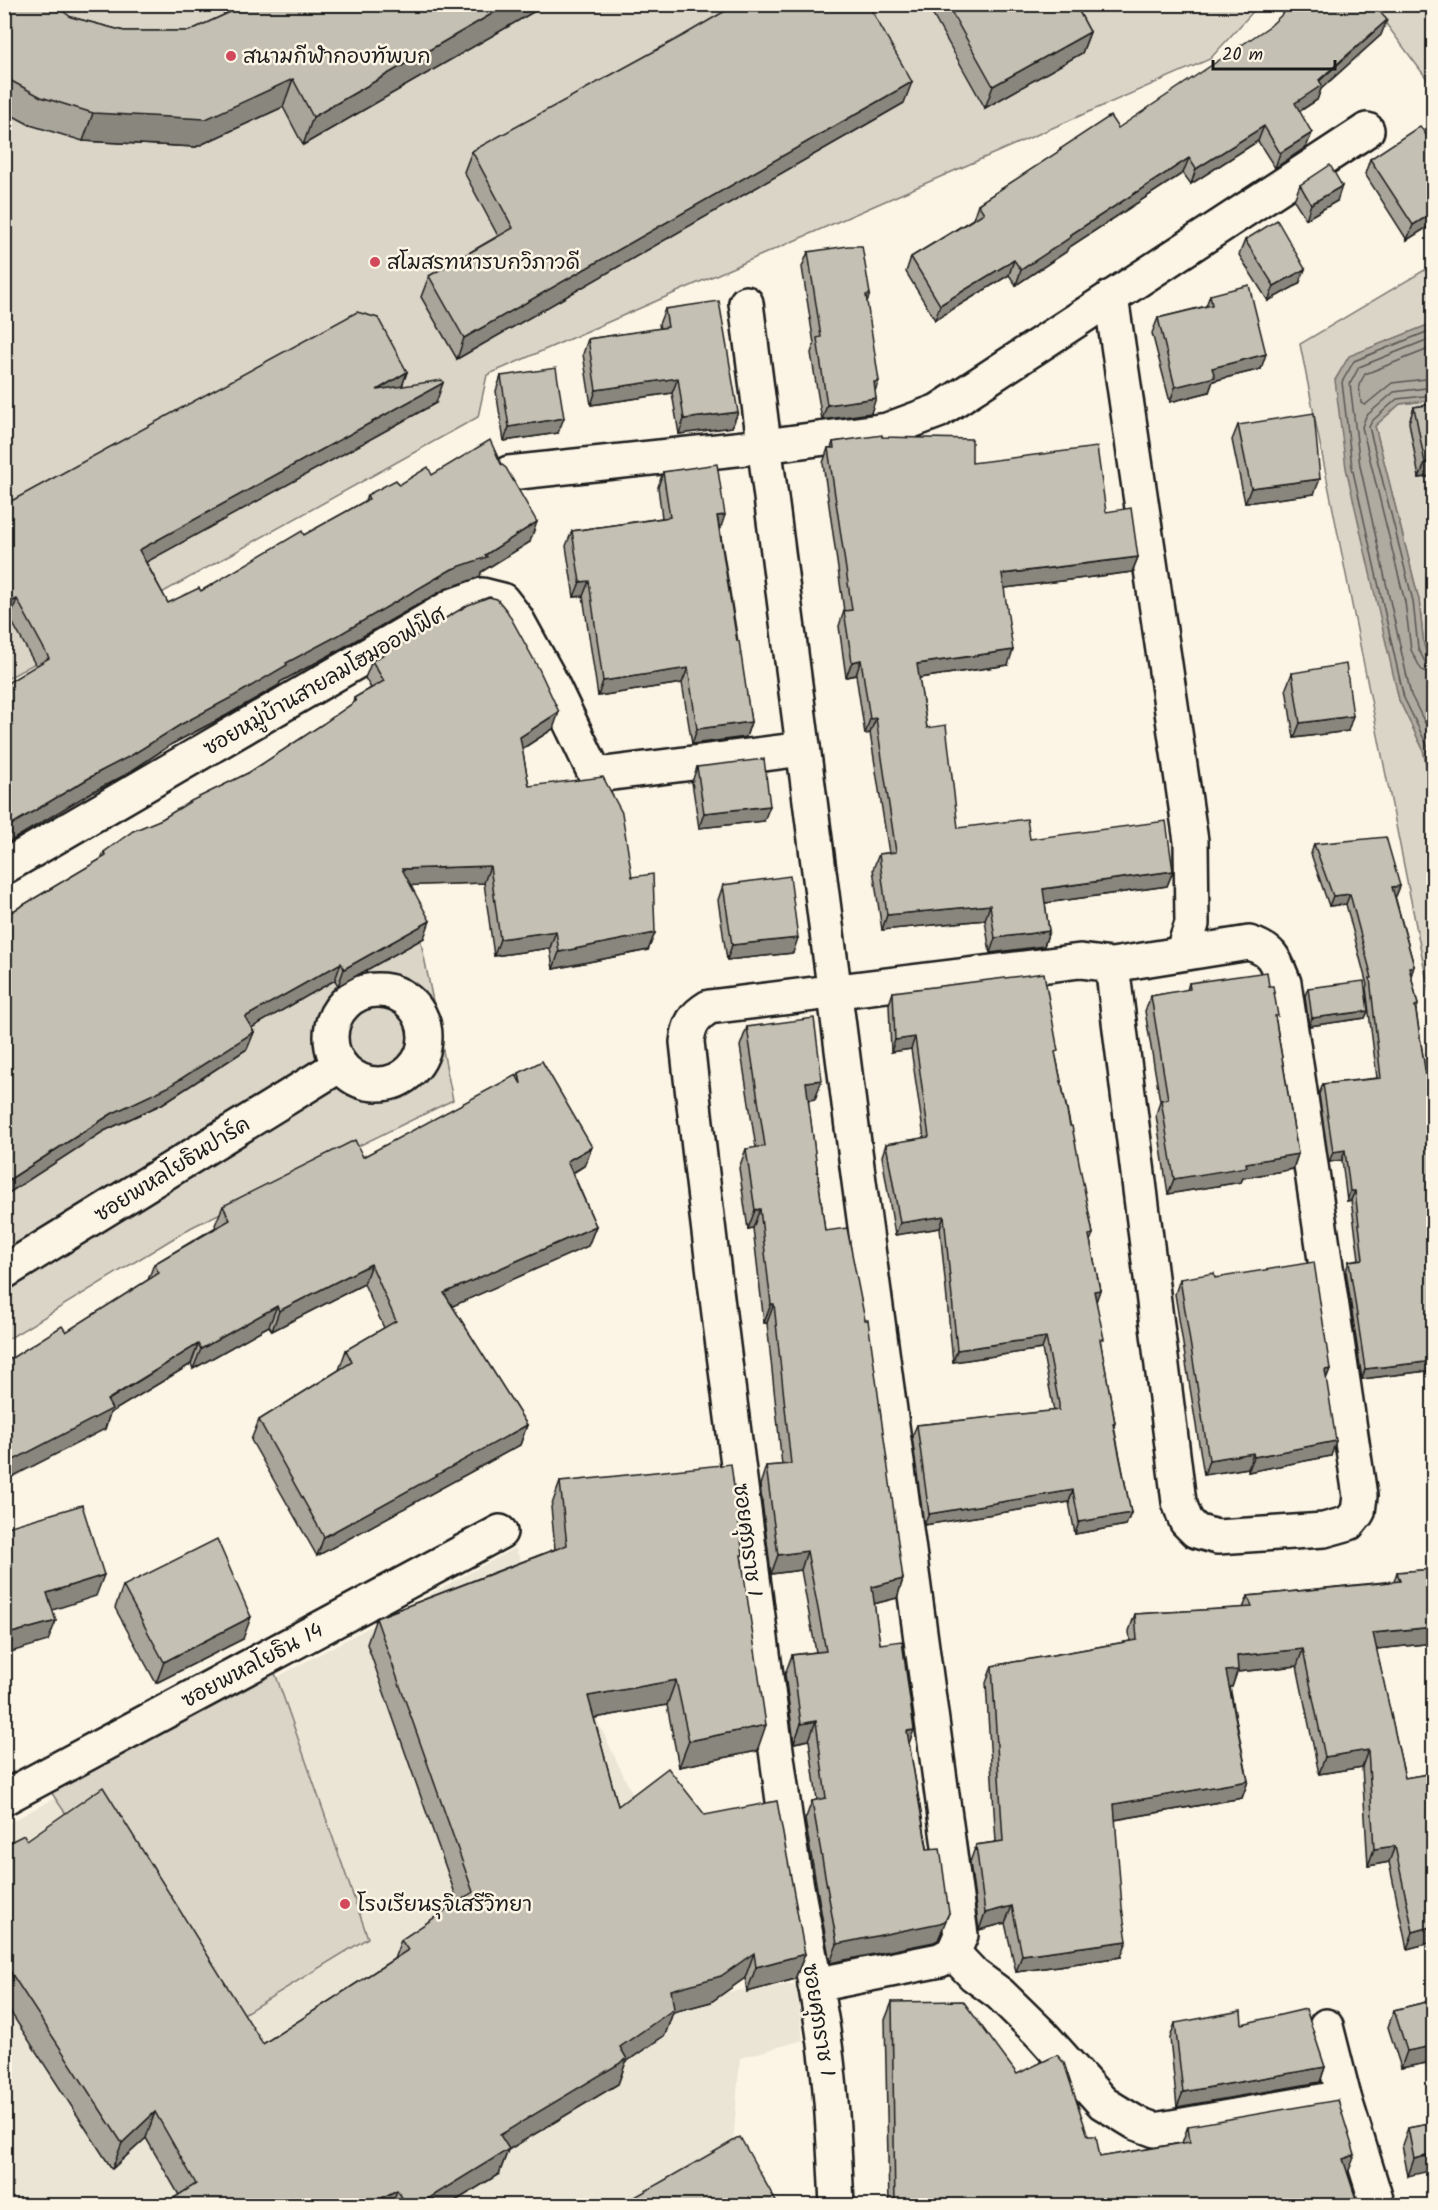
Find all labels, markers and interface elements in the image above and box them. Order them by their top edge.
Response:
scale bar [1213,33,1334,71]
place label: สนามกีฬากองทัพบก [243,41,431,74]
text: 20 m [1222,41,1263,70]
marker: สนามกีฬากองทัพบก [224,49,238,63]
place label: สโมสรทหารบกวิภาวดี [387,247,580,280]
marker: สโมสรทหารบกวิภาวดี [368,255,382,269]
street label: ซอยหมู่บ้านสายลมโฮมออฟฟิศ [197,598,454,765]
street label: ซอยพหลโยธินปาร์ค [88,1109,257,1232]
street label: ซอยศุภราช 1 [723,1482,770,1599]
street label: ซอยพหลโยธิน 14 [176,1615,330,1718]
place label: โรงเรียนรุจิเสรีวิทยา [357,1889,532,1922]
marker: โรงเรียนรุจิเสรีวิทยา [338,1897,352,1911]
street label: ซอยศุภราช 1 [792,1961,843,2079]

